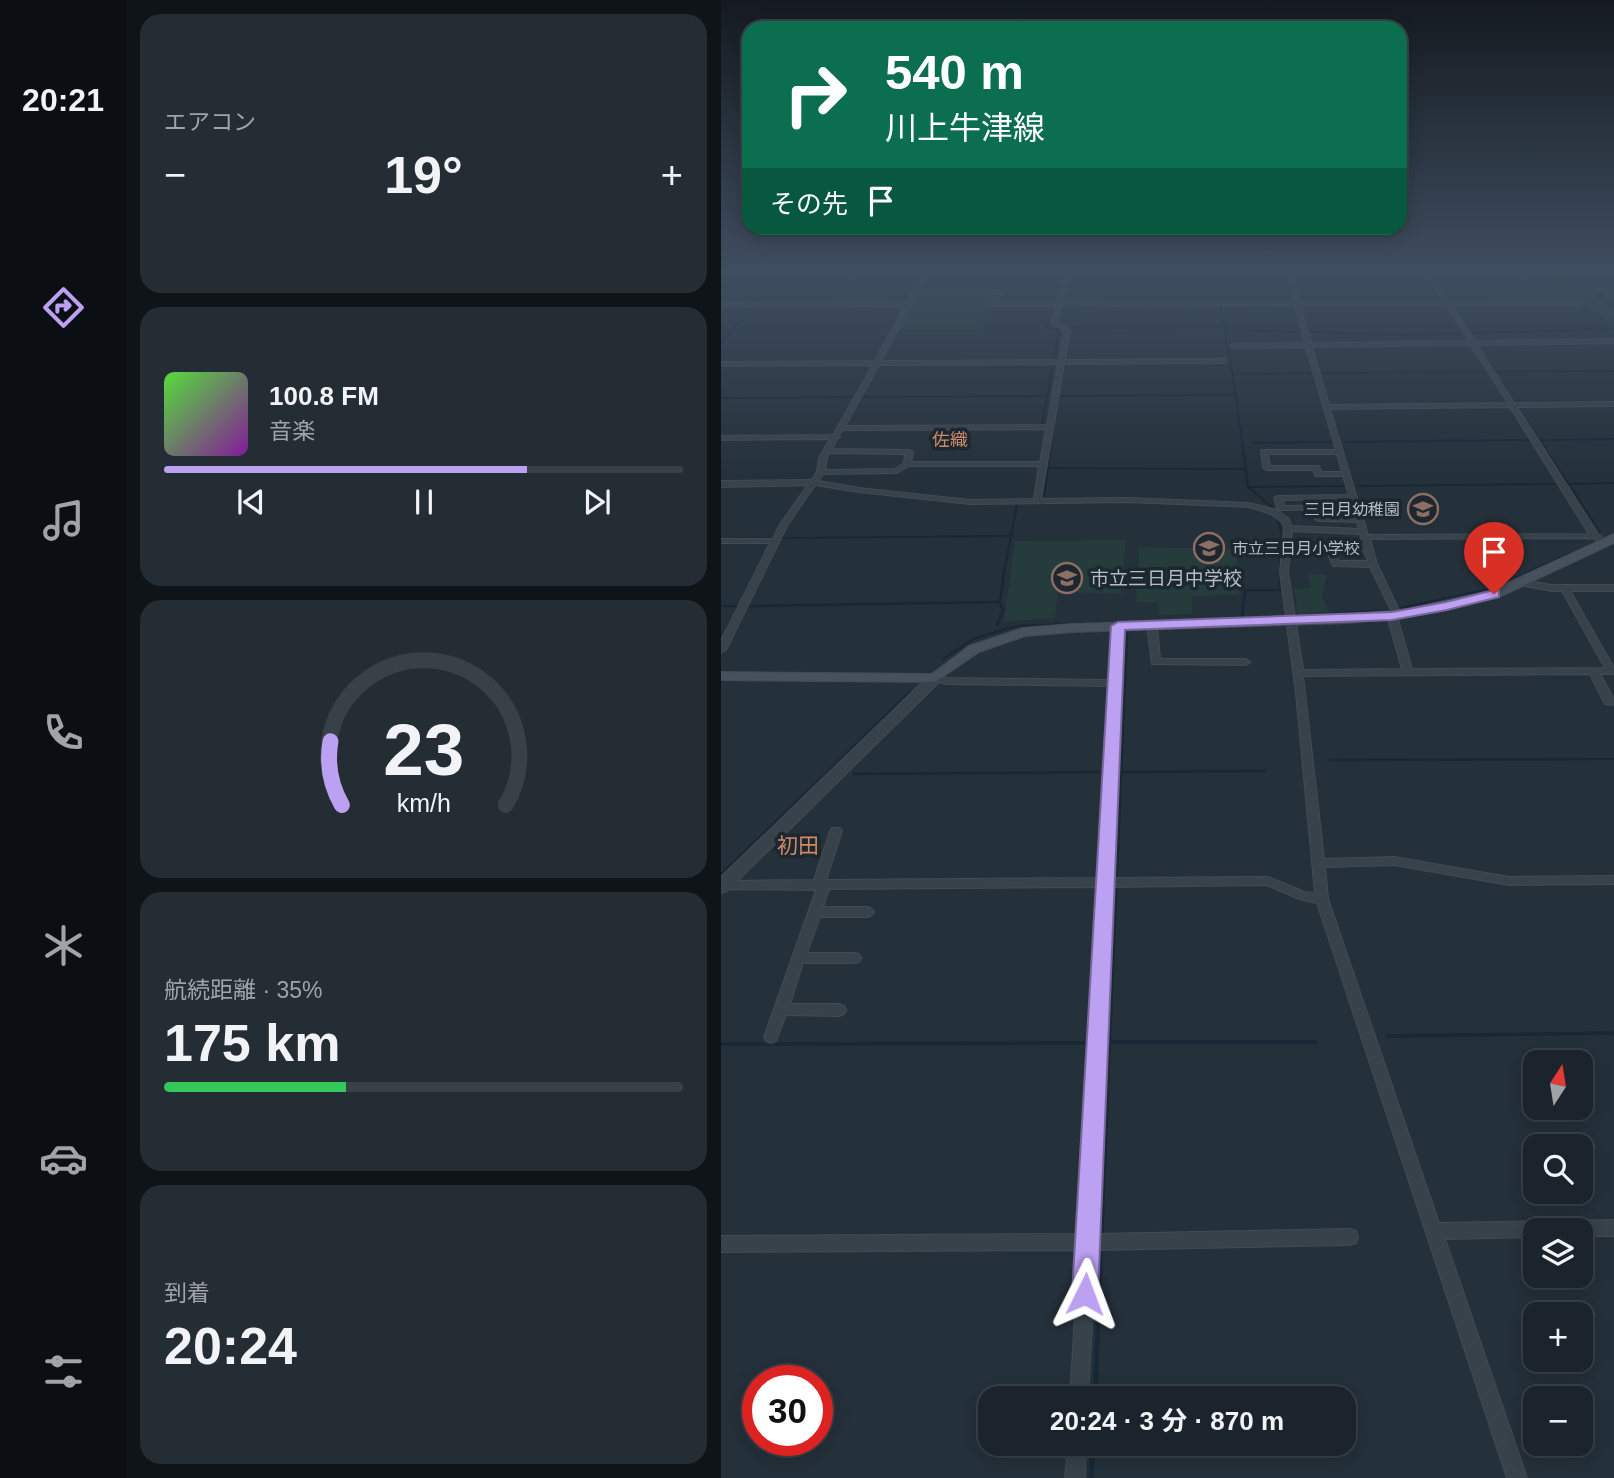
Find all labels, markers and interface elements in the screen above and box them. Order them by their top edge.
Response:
text: 540 m [885,45,1024,99]
icon: right [770,49,861,140]
text: 20:21 [22,82,104,118]
text: エアコン [164,109,256,135]
text: 川上牛津線 [885,110,1045,146]
text: 19° [384,146,463,204]
text: − [164,154,186,196]
text: + [661,154,683,196]
icon: arrive [862,182,900,220]
text: その先 [770,189,848,219]
icon: directions [39,283,88,332]
text: 100.8 FM [269,381,379,411]
text: 音楽 [269,418,315,444]
district label: 佐織 [932,430,968,450]
icon: previous [232,483,270,521]
icon: pause [405,483,443,521]
icon: next [578,483,616,521]
school or university icon: 三日月幼稚園 [1406,492,1440,526]
icon: music [39,496,88,545]
place label: 三日月幼稚園 [1304,501,1400,518]
pin [1464,522,1524,594]
school or university icon: 市立三日月小学校 [1192,531,1226,565]
icon: arrive [1475,533,1513,571]
place label: 市立三日月小学校 [1232,540,1360,557]
school or university icon: 市立三日月中学校 [1050,561,1084,595]
place label: 市立三日月中学校 [1090,568,1242,589]
icon: phone [39,708,88,757]
text: 23 [383,709,464,790]
text: km/h [396,789,451,817]
district label: 初田 [777,834,819,857]
icon: climate [39,921,88,970]
text: 航続距離 · 35% [164,977,322,1003]
text: 175 km [164,1014,340,1072]
north arrow [1523,1050,1593,1120]
map controls [1523,1050,1593,1456]
icon: car [39,1134,88,1183]
button: search [1523,1134,1593,1204]
button: layers [1523,1218,1593,1288]
position arrow [1048,1257,1122,1331]
text: 到着 [164,1280,210,1306]
button: + [1523,1302,1593,1372]
text: 20:24 [164,1317,297,1375]
icon: filters [39,1347,88,1396]
speed limit sign: 30 [742,1365,833,1456]
button: − [1523,1386,1593,1456]
text: 20:24 · 3 分 · 870 m [1050,1406,1284,1436]

